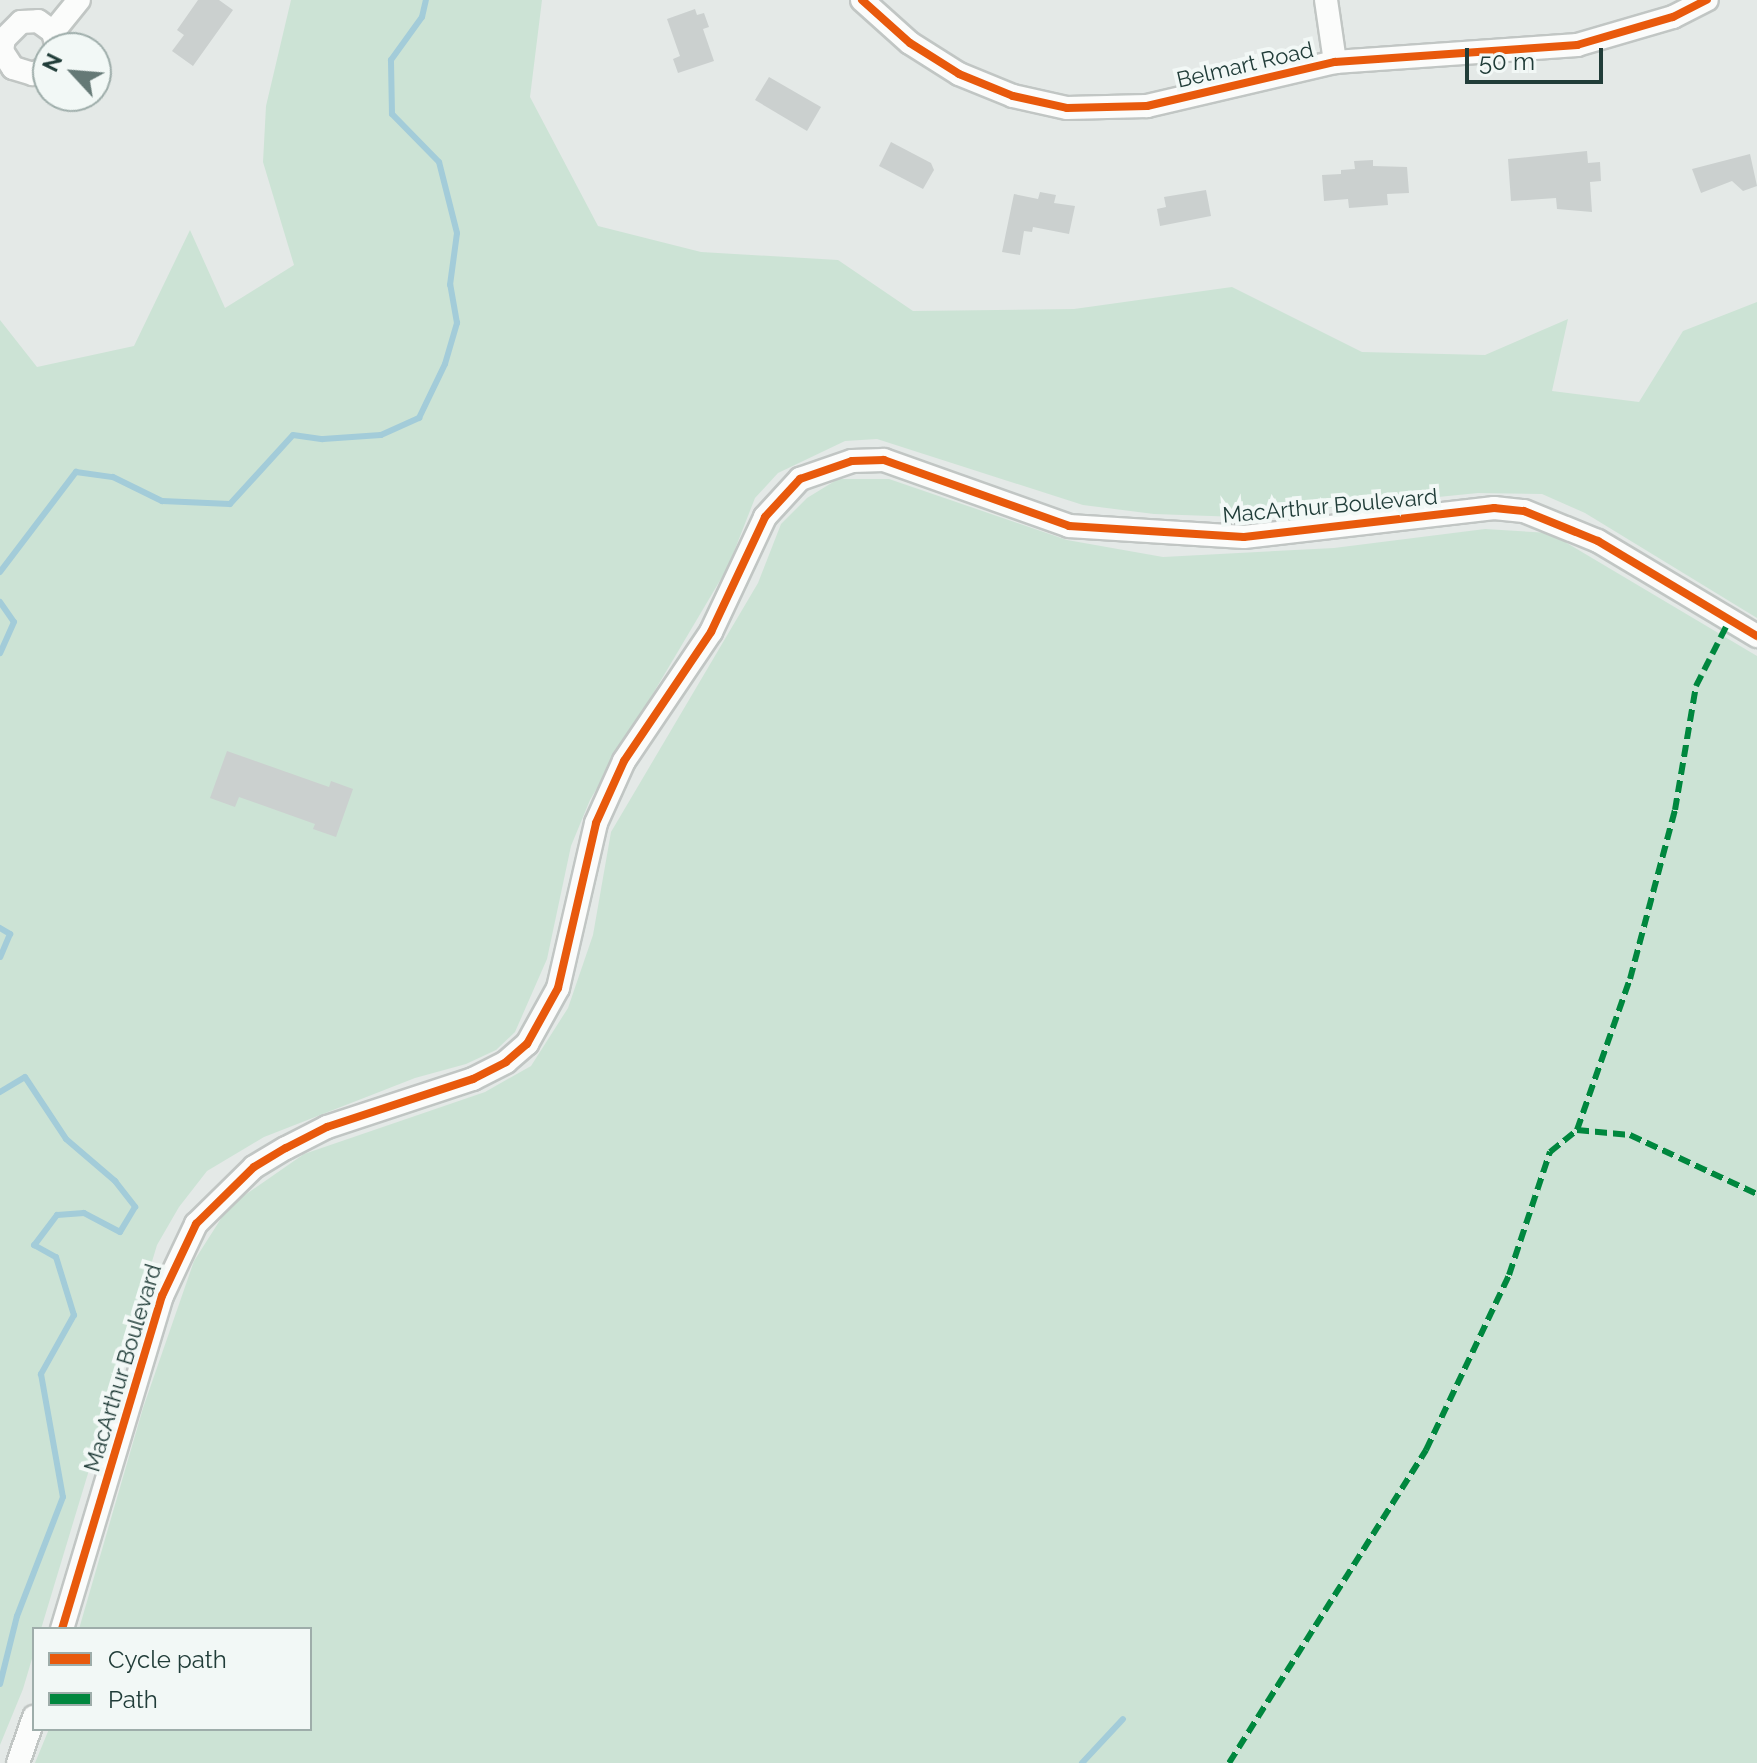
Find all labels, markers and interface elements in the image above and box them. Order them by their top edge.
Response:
north arrow [32,32,112,112]
scale bar [1469,32,1607,82]
street label: Belmart Road [1174,36,1316,94]
text: 50 m [1479,47,1535,76]
text: N [37,49,68,76]
street label: MacArthur Boulevard [1221,483,1439,529]
street label: MacArthur Boulevard [79,1261,167,1475]
legend [32,1627,312,1731]
text: Cycle path [108,1645,227,1674]
text: Path [108,1685,158,1714]

